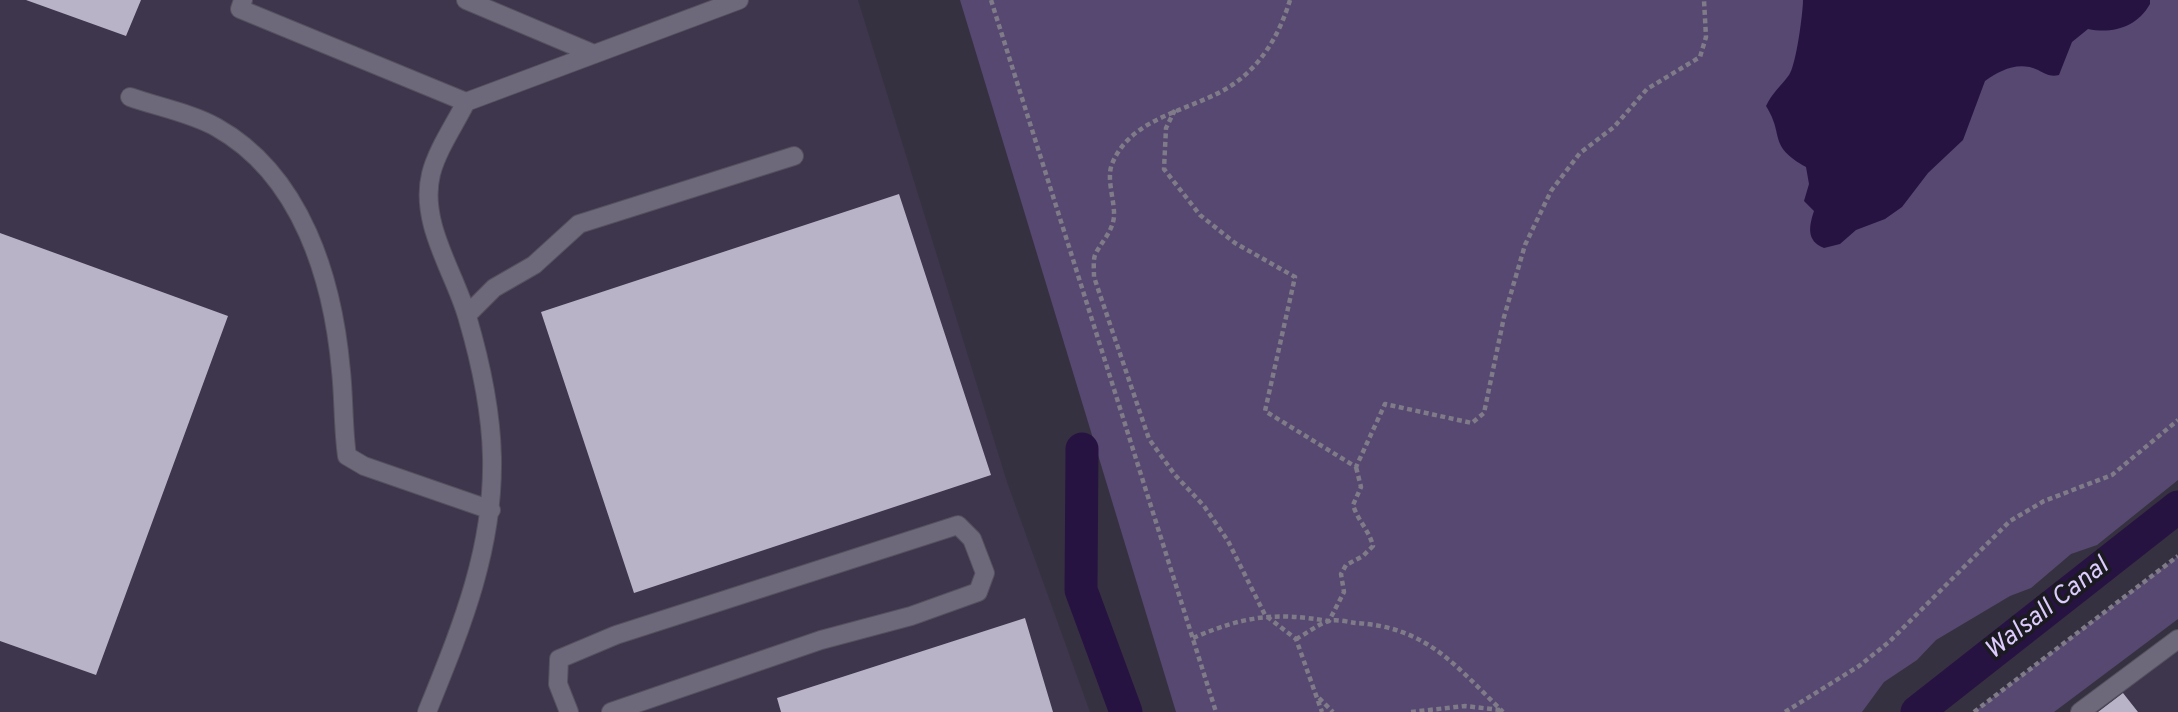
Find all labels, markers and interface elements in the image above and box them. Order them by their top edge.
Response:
water label: Walsall Canal [1980,552,2116,668]

